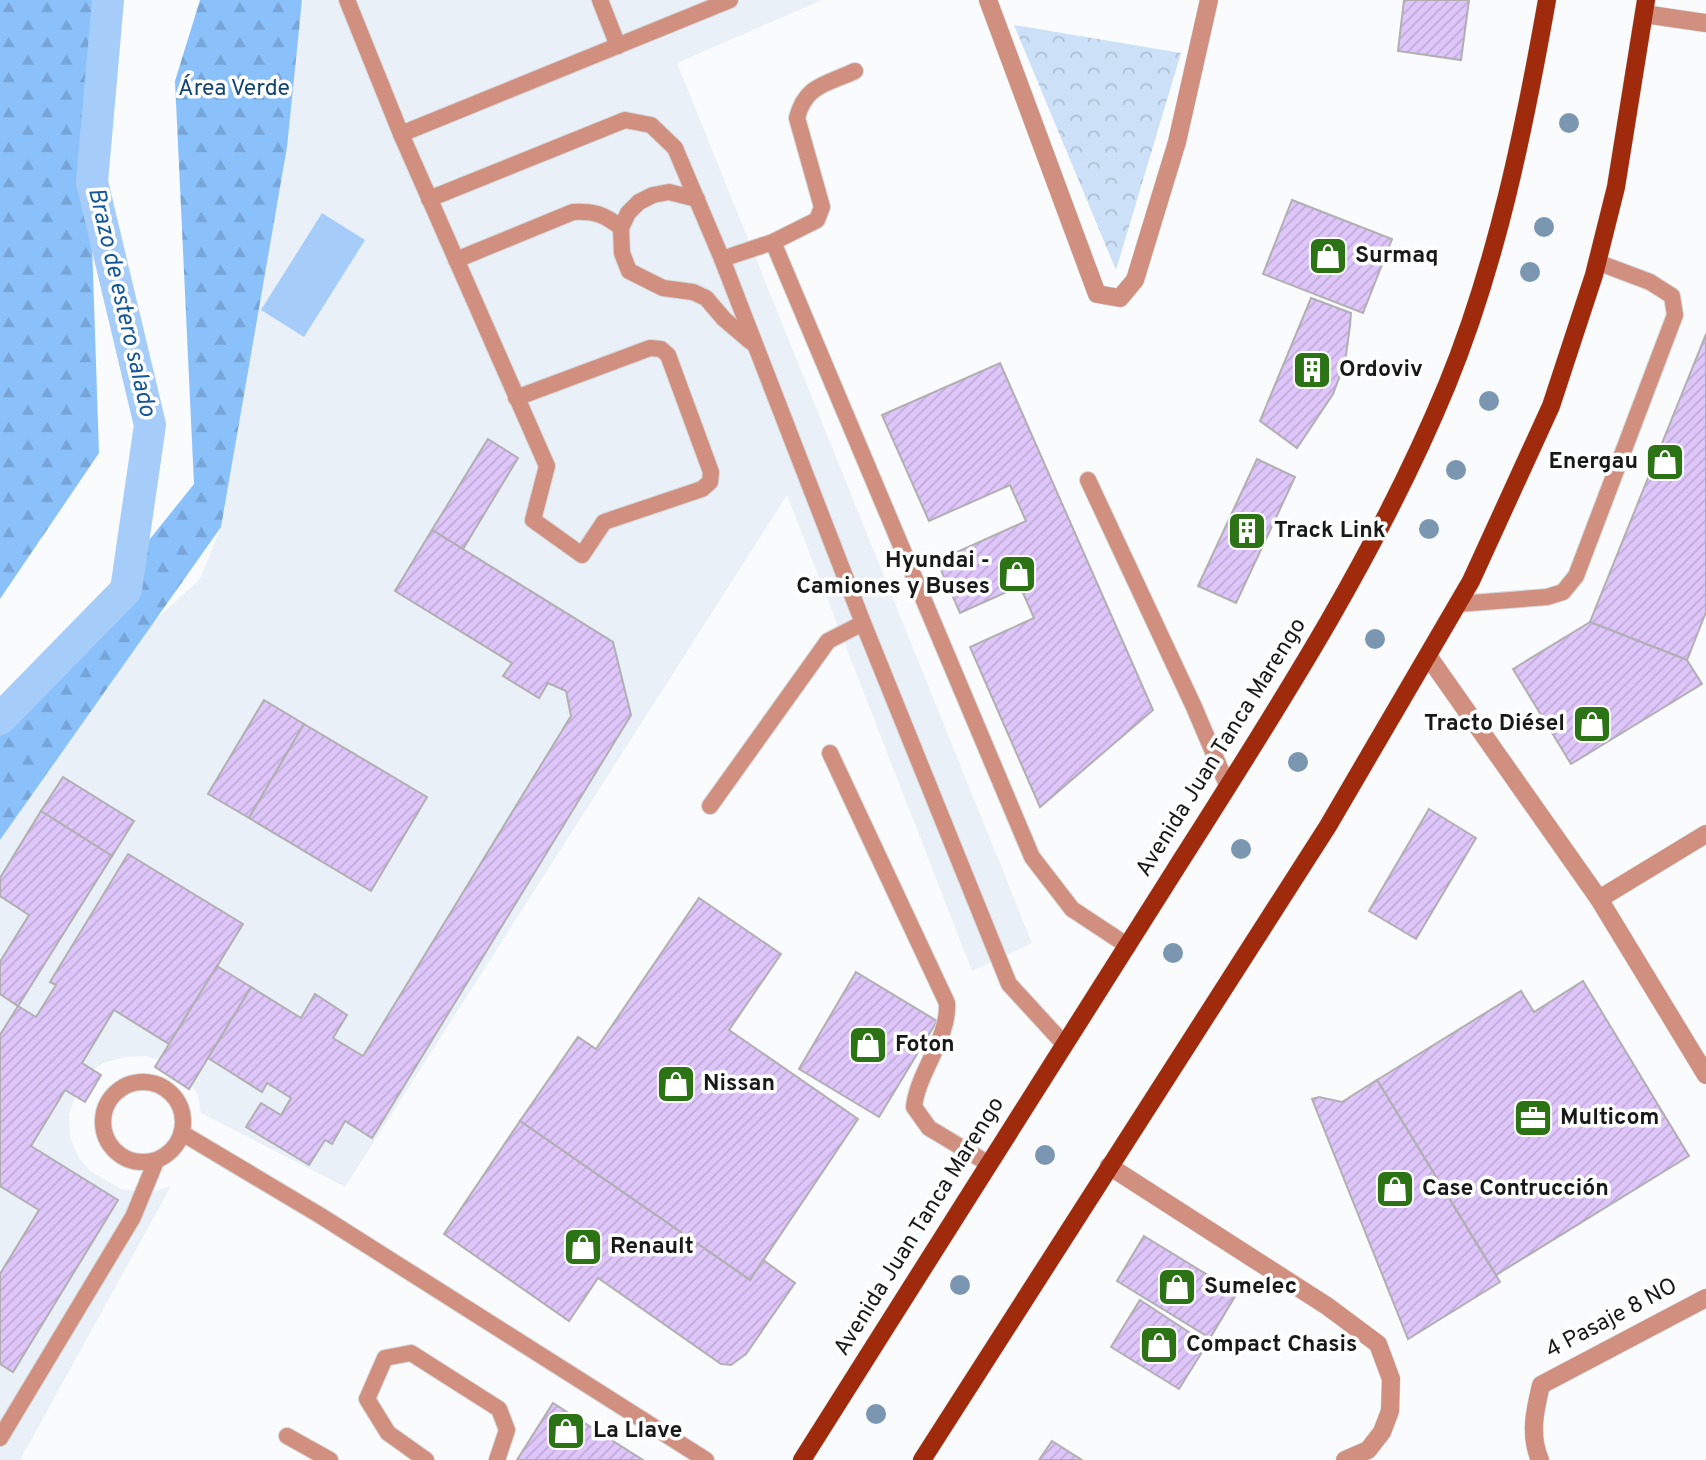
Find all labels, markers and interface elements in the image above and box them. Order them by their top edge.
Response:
park label: Área Verde [178,74,290,104]
water label: Brazo de estero salado [80,185,162,420]
shop icon: Surmaq [1307,235,1349,277]
place label: Surmaq [1355,242,1438,271]
building icon: Ordoviv [1291,349,1333,391]
place label: Ordoviv [1339,356,1423,385]
shop icon: Energau [1644,441,1686,483]
place label: Energau [1548,448,1638,477]
building icon: Track Link [1226,510,1268,552]
place label: Track Link [1274,517,1386,546]
place label: Hyundai - Camiones y Buses [796,547,990,602]
shop icon: Hyundai - Camiones y Buses [996,553,1038,595]
street label: Avenida Juan Tanca Marengo [1130,613,1314,883]
shop icon: Tracto Diésel [1571,703,1613,745]
place label: Tracto Diésel [1424,710,1565,739]
shop icon: Foton [847,1024,889,1066]
place label: Foton [895,1031,955,1060]
shop icon: Nissan [655,1063,697,1105]
place label: Nissan [703,1070,775,1099]
street label: Avenida Juan Tanca Marengo [828,1092,1012,1362]
office icon: Multicom [1512,1097,1554,1139]
place label: Multicom [1560,1104,1659,1133]
shop icon: Case Contrucción [1374,1168,1416,1210]
place label: Case Contrucción [1422,1175,1609,1204]
shop icon: Renault [562,1226,604,1268]
place label: Renault [610,1233,694,1262]
shop icon: Sumelec [1156,1266,1198,1308]
street label: 4 Pasaje 8 NO [1541,1272,1683,1366]
place label: Sumelec [1204,1273,1297,1302]
shop icon: Compact Chasis [1138,1324,1180,1366]
place label: Compact Chasis [1186,1331,1357,1360]
shop icon: La Llave [545,1410,587,1452]
place label: La Llave [593,1417,682,1446]

